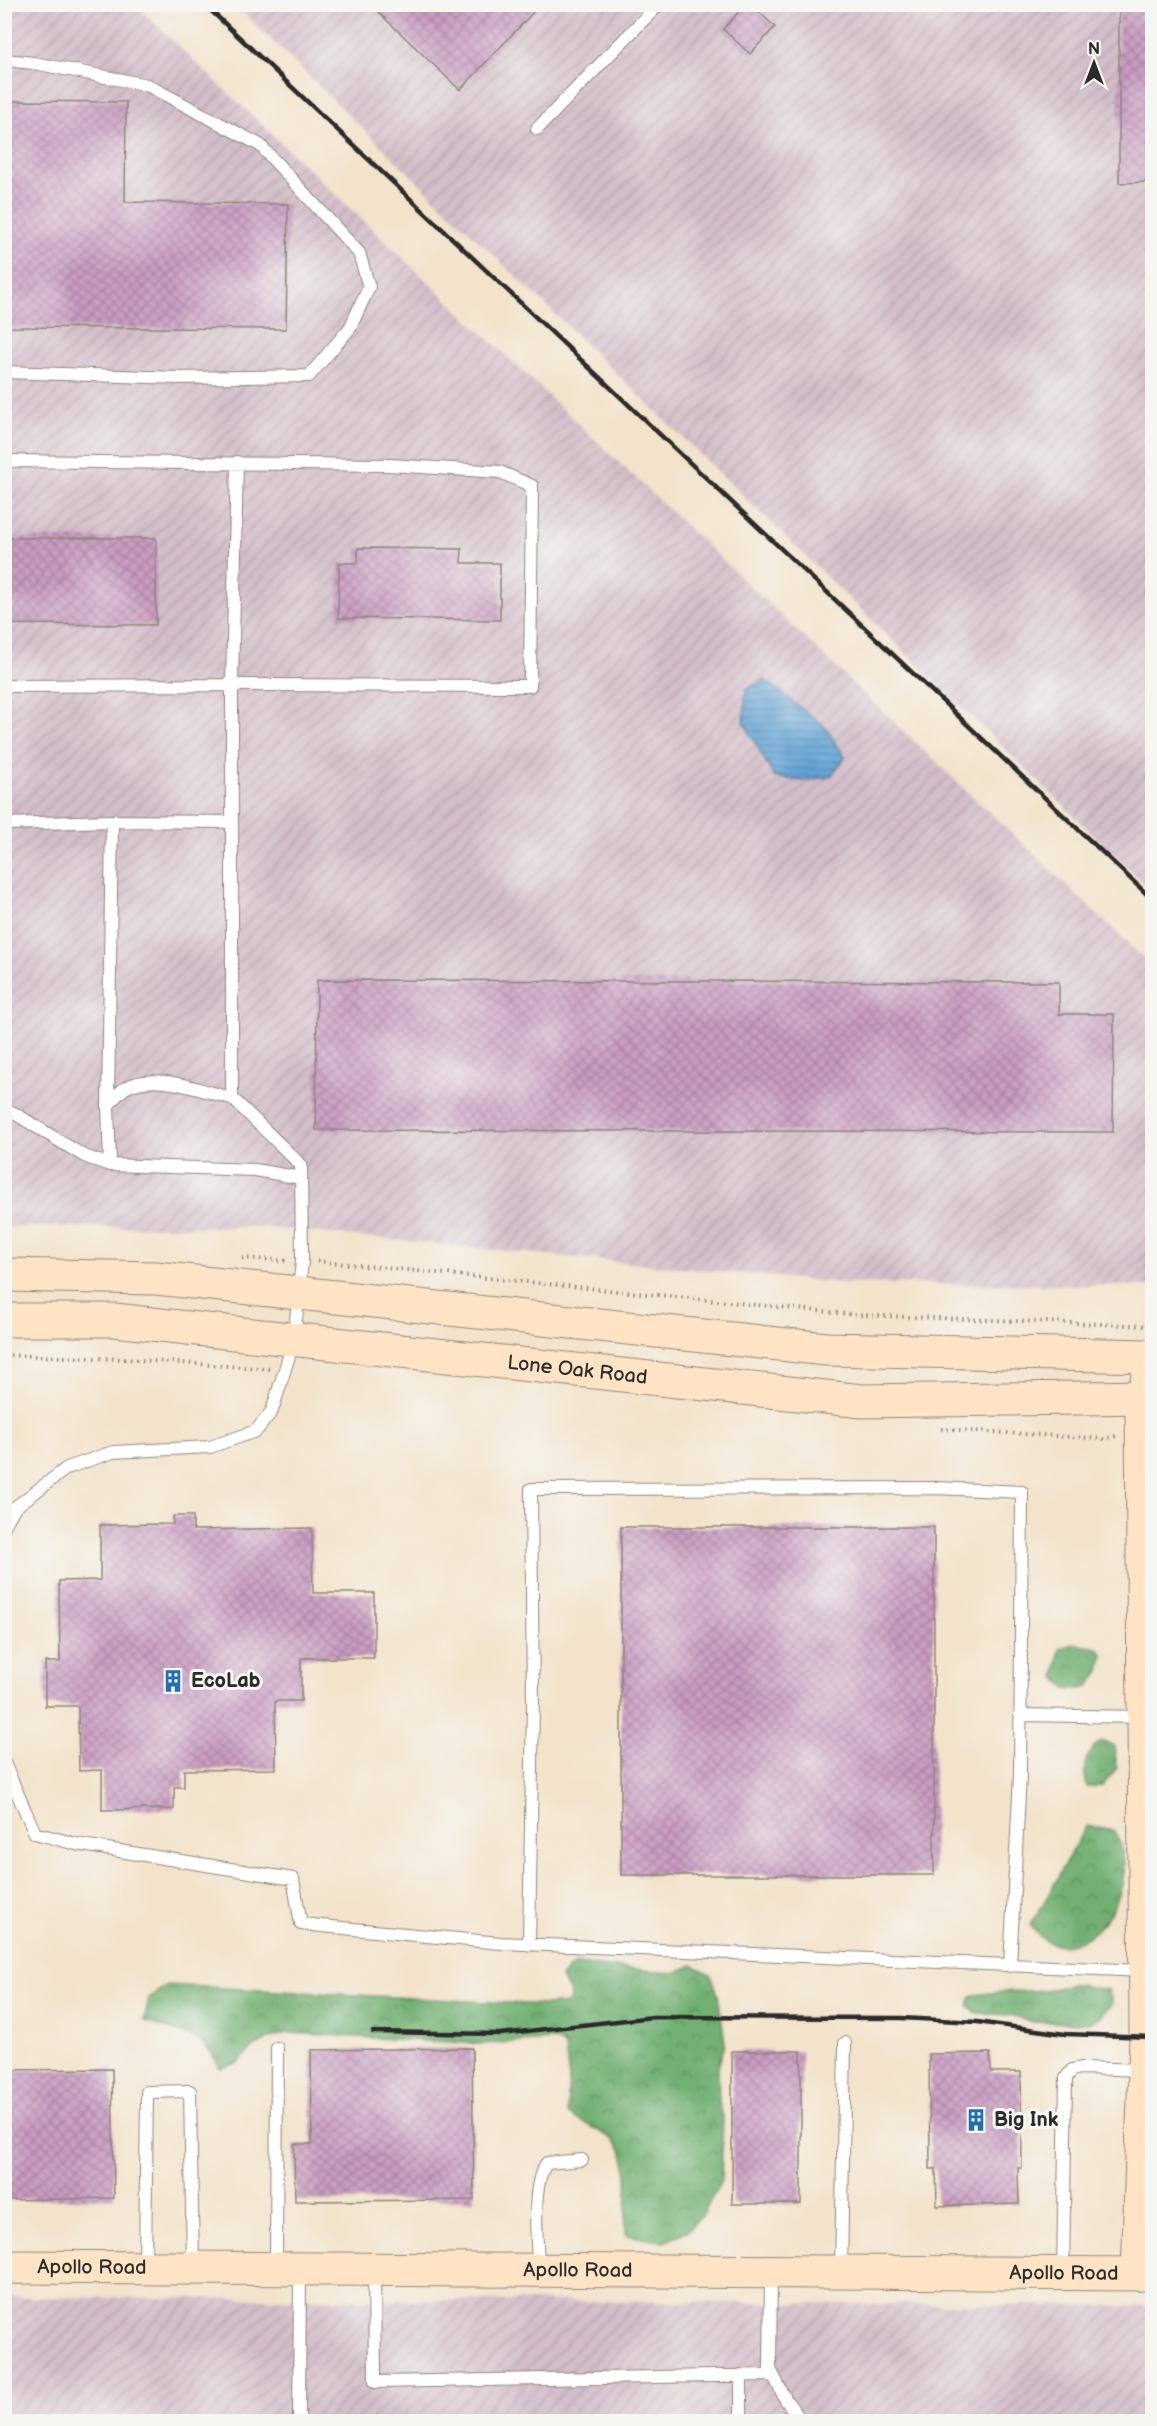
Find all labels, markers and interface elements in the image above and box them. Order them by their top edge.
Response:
north arrow [1064,33,1124,93]
text: N [1088,40,1100,59]
street label: Lone Oak Road [506,1351,649,1390]
building icon: EcoLab [160,1668,186,1694]
place label: EcoLab [191,1669,261,1693]
building icon: Big Ink [963,2107,989,2133]
place label: Big Ink [994,2108,1059,2132]
street label: Apollo Road [37,2255,147,2280]
street label: Apollo Road [523,2258,633,2283]
street label: Apollo Road [1009,2261,1119,2286]

